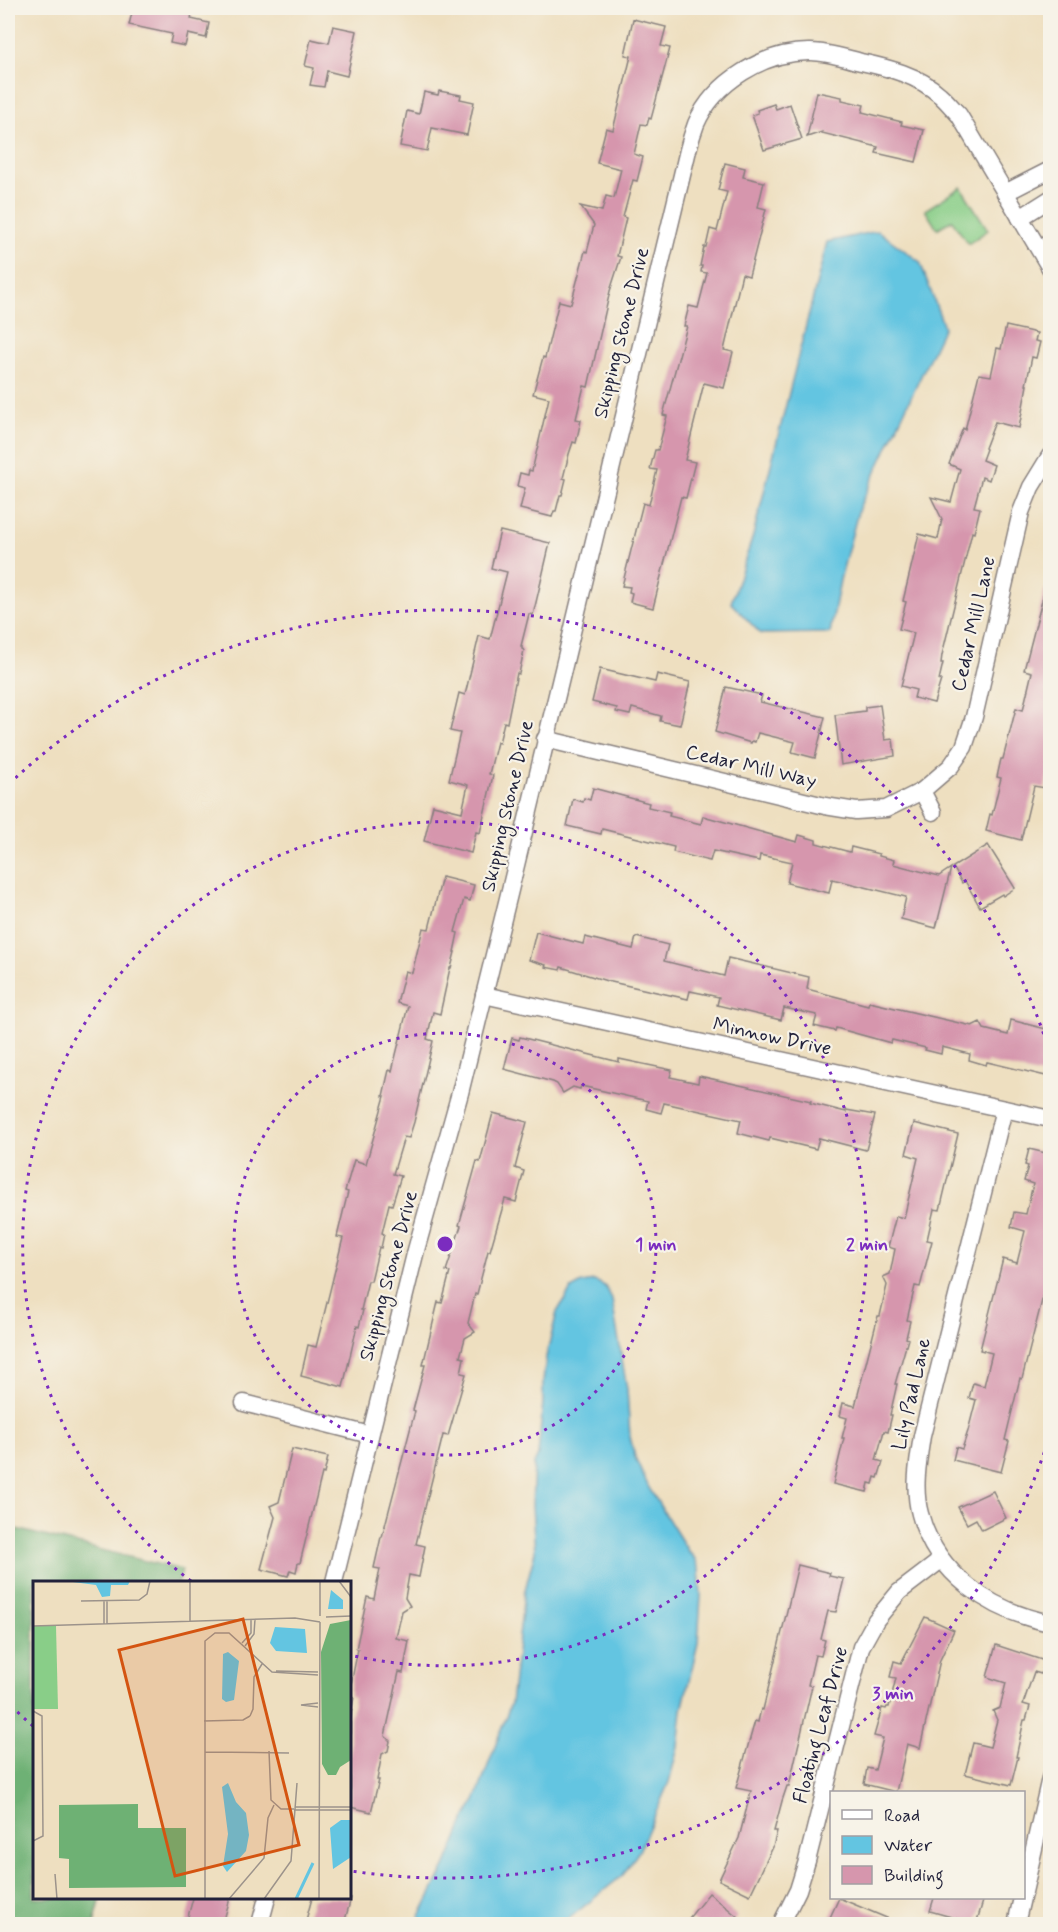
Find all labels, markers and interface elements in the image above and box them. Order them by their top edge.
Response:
street label: Skipping Stone Drive [588,245,657,422]
street label: Cedar Mill Lane [945,554,1003,694]
street label: Skipping Stone Drive [475,717,542,895]
street label: Cedar Mill Way [683,739,819,795]
street label: Minnow Drive [710,1011,834,1063]
street label: Skipping Stone Drive [353,1188,426,1364]
text: 1 min [635,1233,677,1257]
text: 2 min [846,1233,888,1257]
centre of rings [435,1234,455,1254]
street label: Lily Pad Lane [886,1335,938,1453]
inset map [33,1581,351,1899]
street label: Floating Leaf Drive [787,1644,857,1807]
text: 3 min [872,1682,914,1706]
legend [830,1791,1025,1899]
text: Road [884,1804,920,1828]
text: Water [884,1834,933,1858]
text: Building [884,1864,944,1890]

